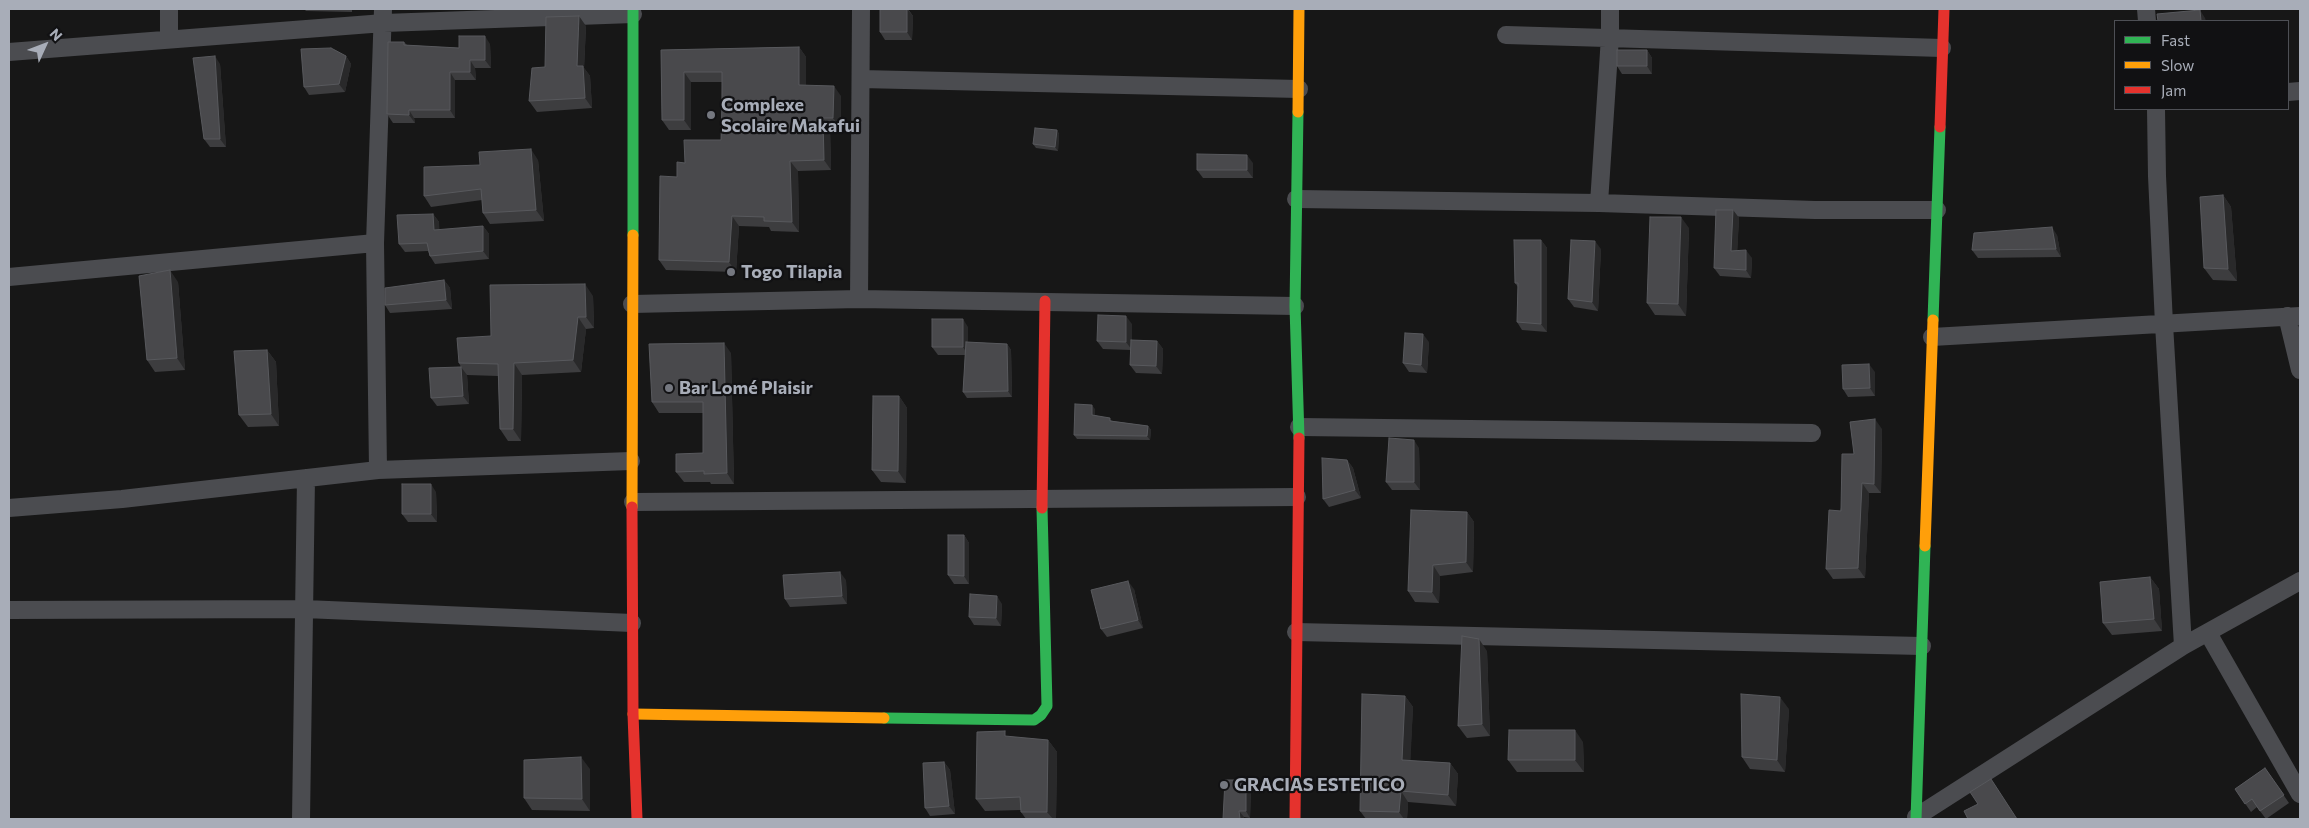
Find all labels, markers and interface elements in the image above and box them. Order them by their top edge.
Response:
north arrow [20,20,70,70]
legend [2114,20,2289,110]
text: N [47,25,66,44]
text: Fast [2161,31,2190,49]
text: Slow [2161,56,2194,74]
text: Jam [2161,81,2186,99]
place label: Complexe Scolaire Makafui [721,94,860,136]
marker: Complexe Scolaire Makafui [705,109,717,121]
place label: Togo Tilapia [741,261,842,283]
marker: Togo Tilapia [725,266,737,278]
place label: Bar Lomé Plaisir [679,377,813,399]
marker: Bar Lomé Plaisir [663,382,675,394]
place label: GRACIAS ESTETICO [1234,774,1405,796]
marker: GRACIAS ESTETICO [1218,779,1230,791]

